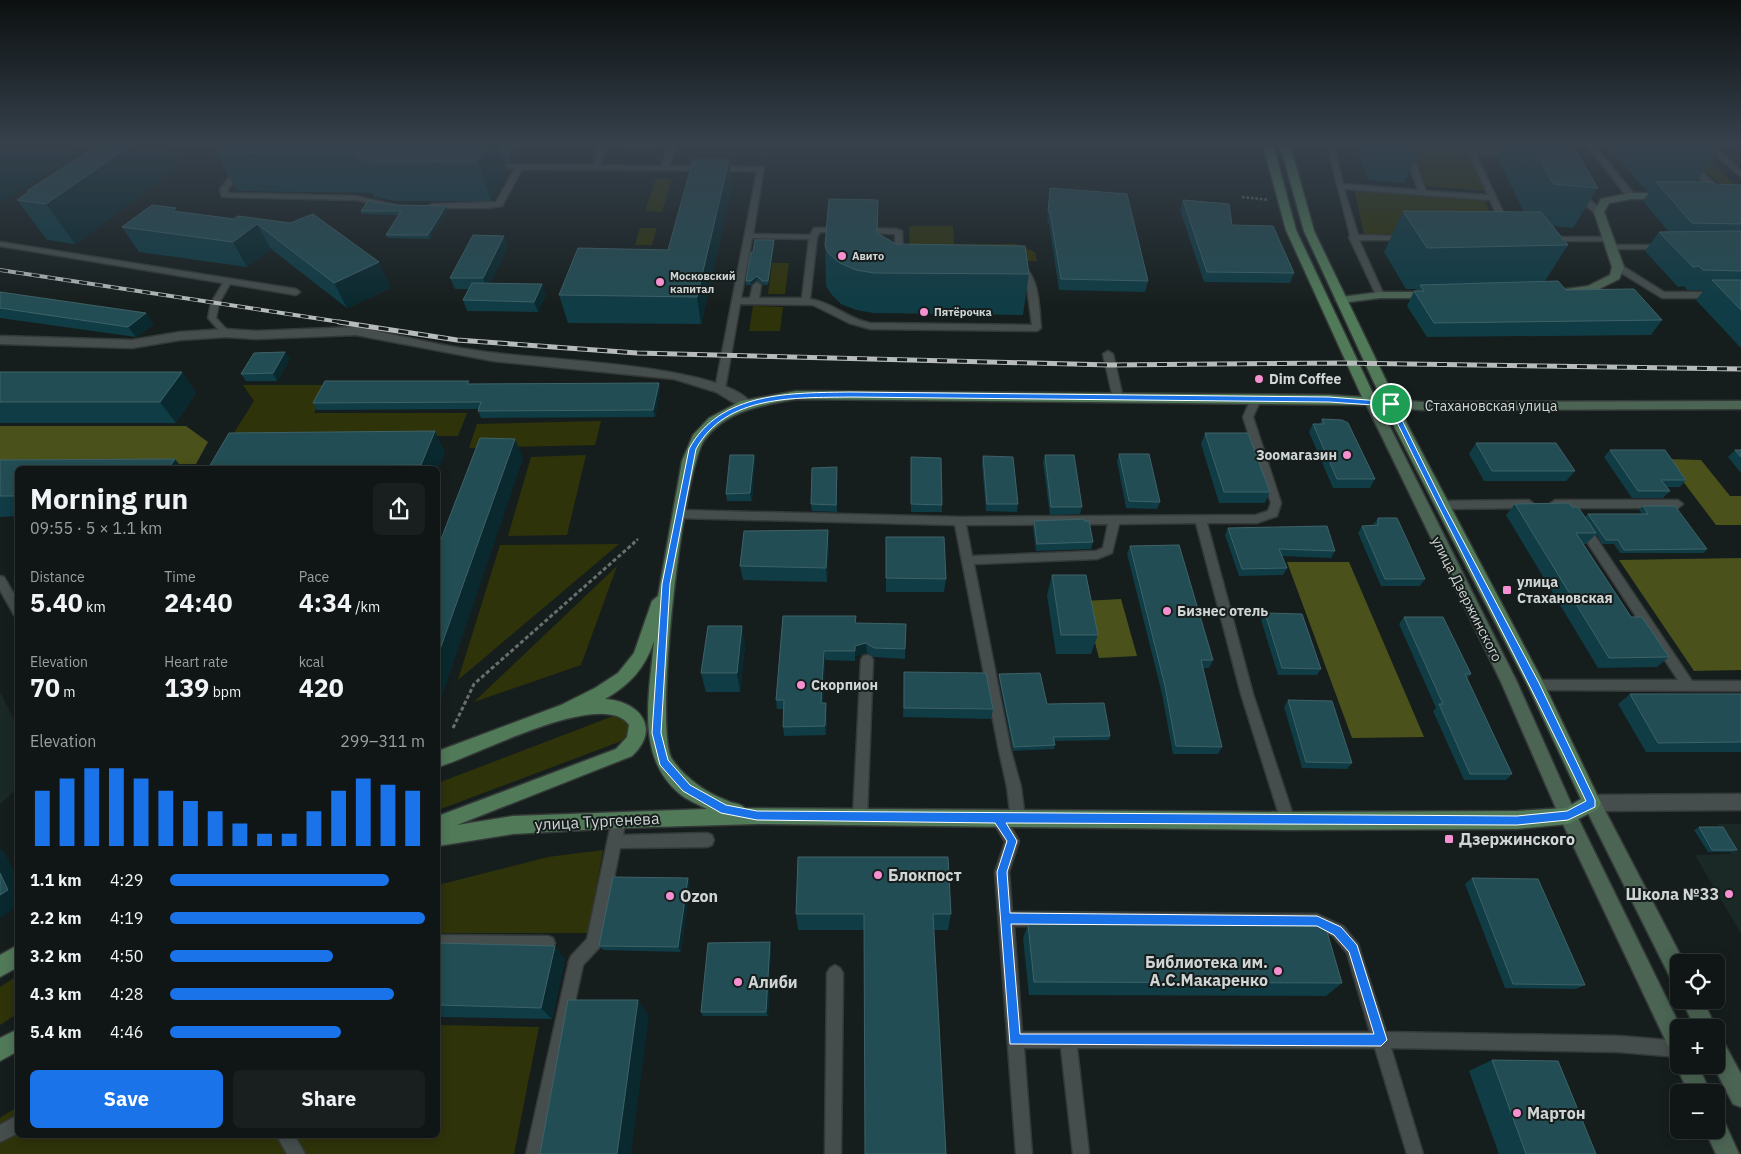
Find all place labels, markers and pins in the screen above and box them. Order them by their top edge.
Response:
place label: Авито [852,249,884,263]
marker: Авито [836,250,848,262]
place label: Московский капитал [670,269,735,296]
marker: Московский капитал [654,276,666,288]
place label: Пятёрочка [934,305,992,319]
marker: Пятёрочка [918,306,930,318]
place label: Dim Coffee [1269,370,1341,388]
marker: Dim Coffee [1253,373,1265,385]
pin [1370,383,1412,425]
place label: Зоомагазин [1256,446,1337,464]
marker: Зоомагазин [1341,449,1353,461]
place label: улица Стахановская [1517,573,1613,607]
marker: улица Стахановская [1501,584,1513,596]
place label: Бизнес отель [1177,602,1268,620]
marker: Бизнес отель [1161,605,1173,617]
place label: Скорпион [811,676,878,694]
marker: Скорпион [795,679,807,691]
place label: Дзержинского [1459,829,1575,849]
marker: Дзержинского [1443,833,1455,845]
place label: Блокпост [888,865,962,885]
marker: Блокпост [872,869,884,881]
place label: Школа №33 [1626,884,1719,904]
place label: Ozon [680,886,718,906]
marker: Школа №33 [1723,888,1735,900]
marker: Ozon [664,890,676,902]
place label: Библиотека им. А.С.Макаренко [1145,952,1268,990]
marker: Библиотека им. А.С.Макаренко [1272,965,1284,977]
place label: Алиби [748,972,798,992]
marker: Алиби [732,976,744,988]
place label: Мартон [1527,1103,1585,1123]
marker: Мартон [1511,1107,1523,1119]

